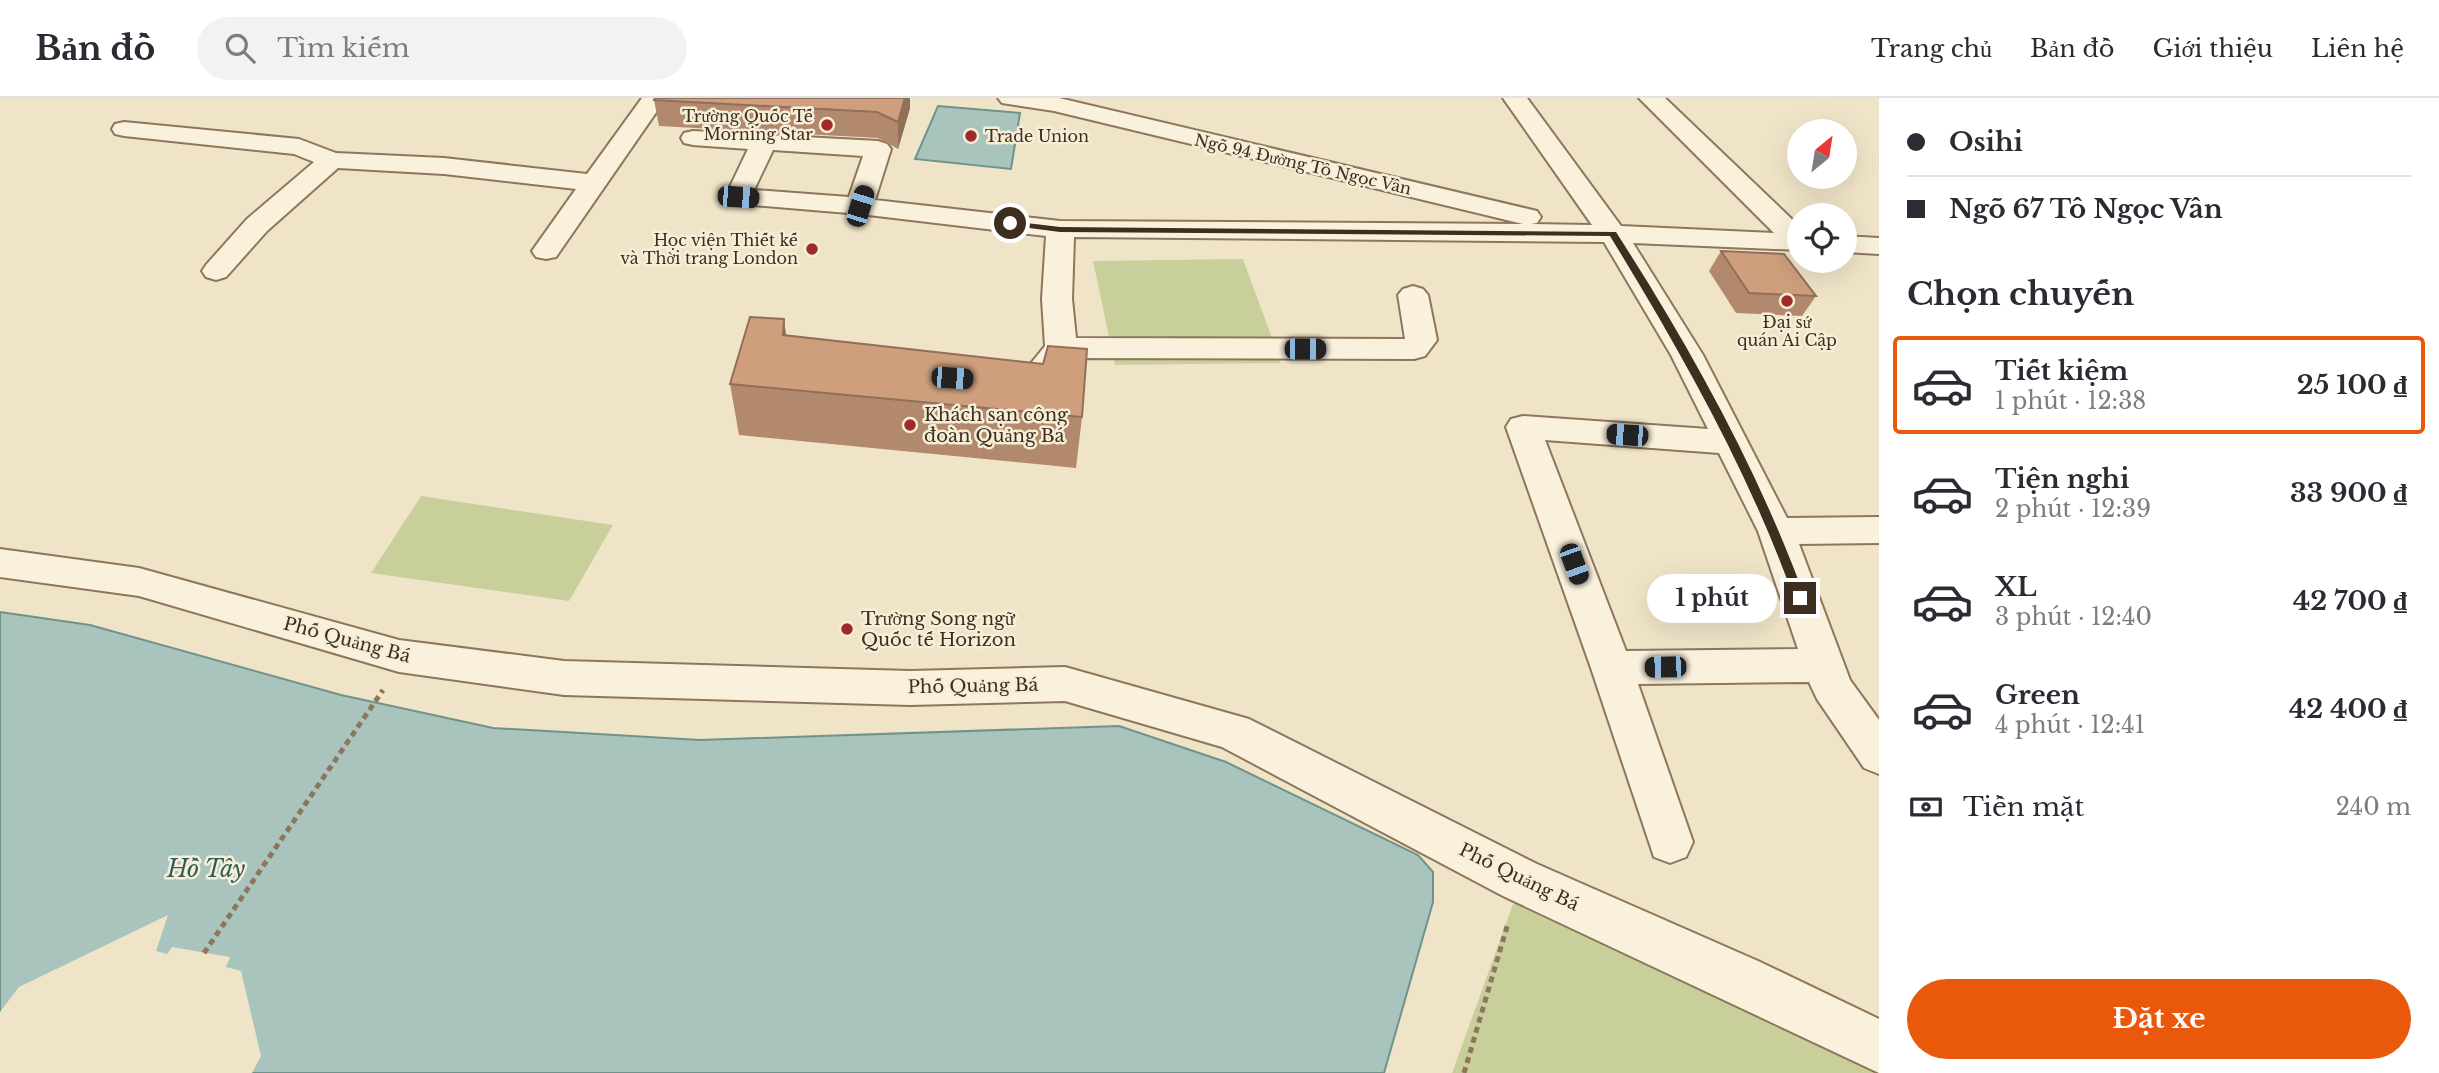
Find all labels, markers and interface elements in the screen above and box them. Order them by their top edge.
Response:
search box [197,17,687,80]
text: Bản đồ [35,28,155,69]
icon: search [221,29,259,67]
text: Tìm kiếm [277,32,410,64]
text: Trang chủ [1871,34,1992,63]
text: Bản đồ [2030,34,2114,63]
text: Giới thiệu [2152,34,2273,63]
text: Liên hệ [2311,34,2404,63]
place label: Trường Quốc Tế Morning Star [682,106,813,144]
marker: Trường Quốc Tế Morning Star [819,117,835,133]
north arrow [1787,119,1857,189]
map controls [1787,119,1857,273]
place label: Trade Union [985,126,1089,146]
text: Osihi [1949,126,2023,158]
marker: Trade Union [963,128,979,144]
street label: Ngõ 94 Đường Tô Ngọc Vân [1193,129,1413,199]
car [844,183,877,229]
car [717,185,760,209]
text: Ngõ 67 Tô Ngọc Vân [1949,193,2223,225]
button: locate [1787,203,1857,273]
route start [994,207,1026,239]
place label: Học viện Thiết kế và Thời trang London [620,230,798,268]
marker: Học viện Thiết kế và Thời trang London [804,241,820,257]
text: Chọn chuyến [1907,274,2134,314]
marker: Đại sứ quán Ai Cập [1779,293,1795,309]
place label: Đại sứ quán Ai Cập [1737,312,1837,350]
car [1285,339,1327,360]
icon: car [1911,354,1974,417]
text: Tiết kiệm [1995,355,2128,387]
car [931,366,974,390]
text: 25 100 ₫ [2297,369,2407,401]
text: 1 phút · 12:38 [1995,387,2146,415]
place label: Khách sạn công đoàn Quảng Bá [924,404,1068,447]
marker: Khách sạn công đoàn Quảng Bá [902,417,918,433]
car [1606,423,1649,447]
icon: car [1911,462,1974,525]
text: Tiện nghi [1995,463,2129,495]
text: 33 900 ₫ [2290,477,2407,509]
text: 2 phút · 12:39 [1995,495,2151,523]
car [1557,541,1592,587]
icon: car [1911,570,1974,633]
text: XL [1995,571,2037,603]
callout: 1 phút [1646,574,1776,622]
route end [1784,582,1816,614]
text: 1 phút [1675,584,1749,612]
text: 42 700 ₫ [2293,585,2407,617]
text: 3 phút · 12:40 [1995,603,2152,631]
place label: Trường Song ngữ Quốc tế Horizon [861,608,1016,651]
street label: Phố Quảng Bá [281,612,413,668]
marker: Trường Song ngữ Quốc tế Horizon [839,621,855,637]
car [1644,656,1687,678]
street label: Phố Quảng Bá [907,674,1039,698]
icon: car [1911,678,1974,741]
text: Green [1995,679,2080,711]
text: 42 400 ₫ [2289,693,2407,725]
text: 4 phút · 12:41 [1995,711,2145,739]
icon: cash [1907,788,1945,826]
text: Tiền mặt [1963,791,2084,823]
text: 240 m [2336,793,2411,821]
street label: Phố Quảng Bá [1455,838,1583,916]
water label: Hồ Tây [166,855,245,883]
button: Đặt xe [1907,979,2411,1059]

